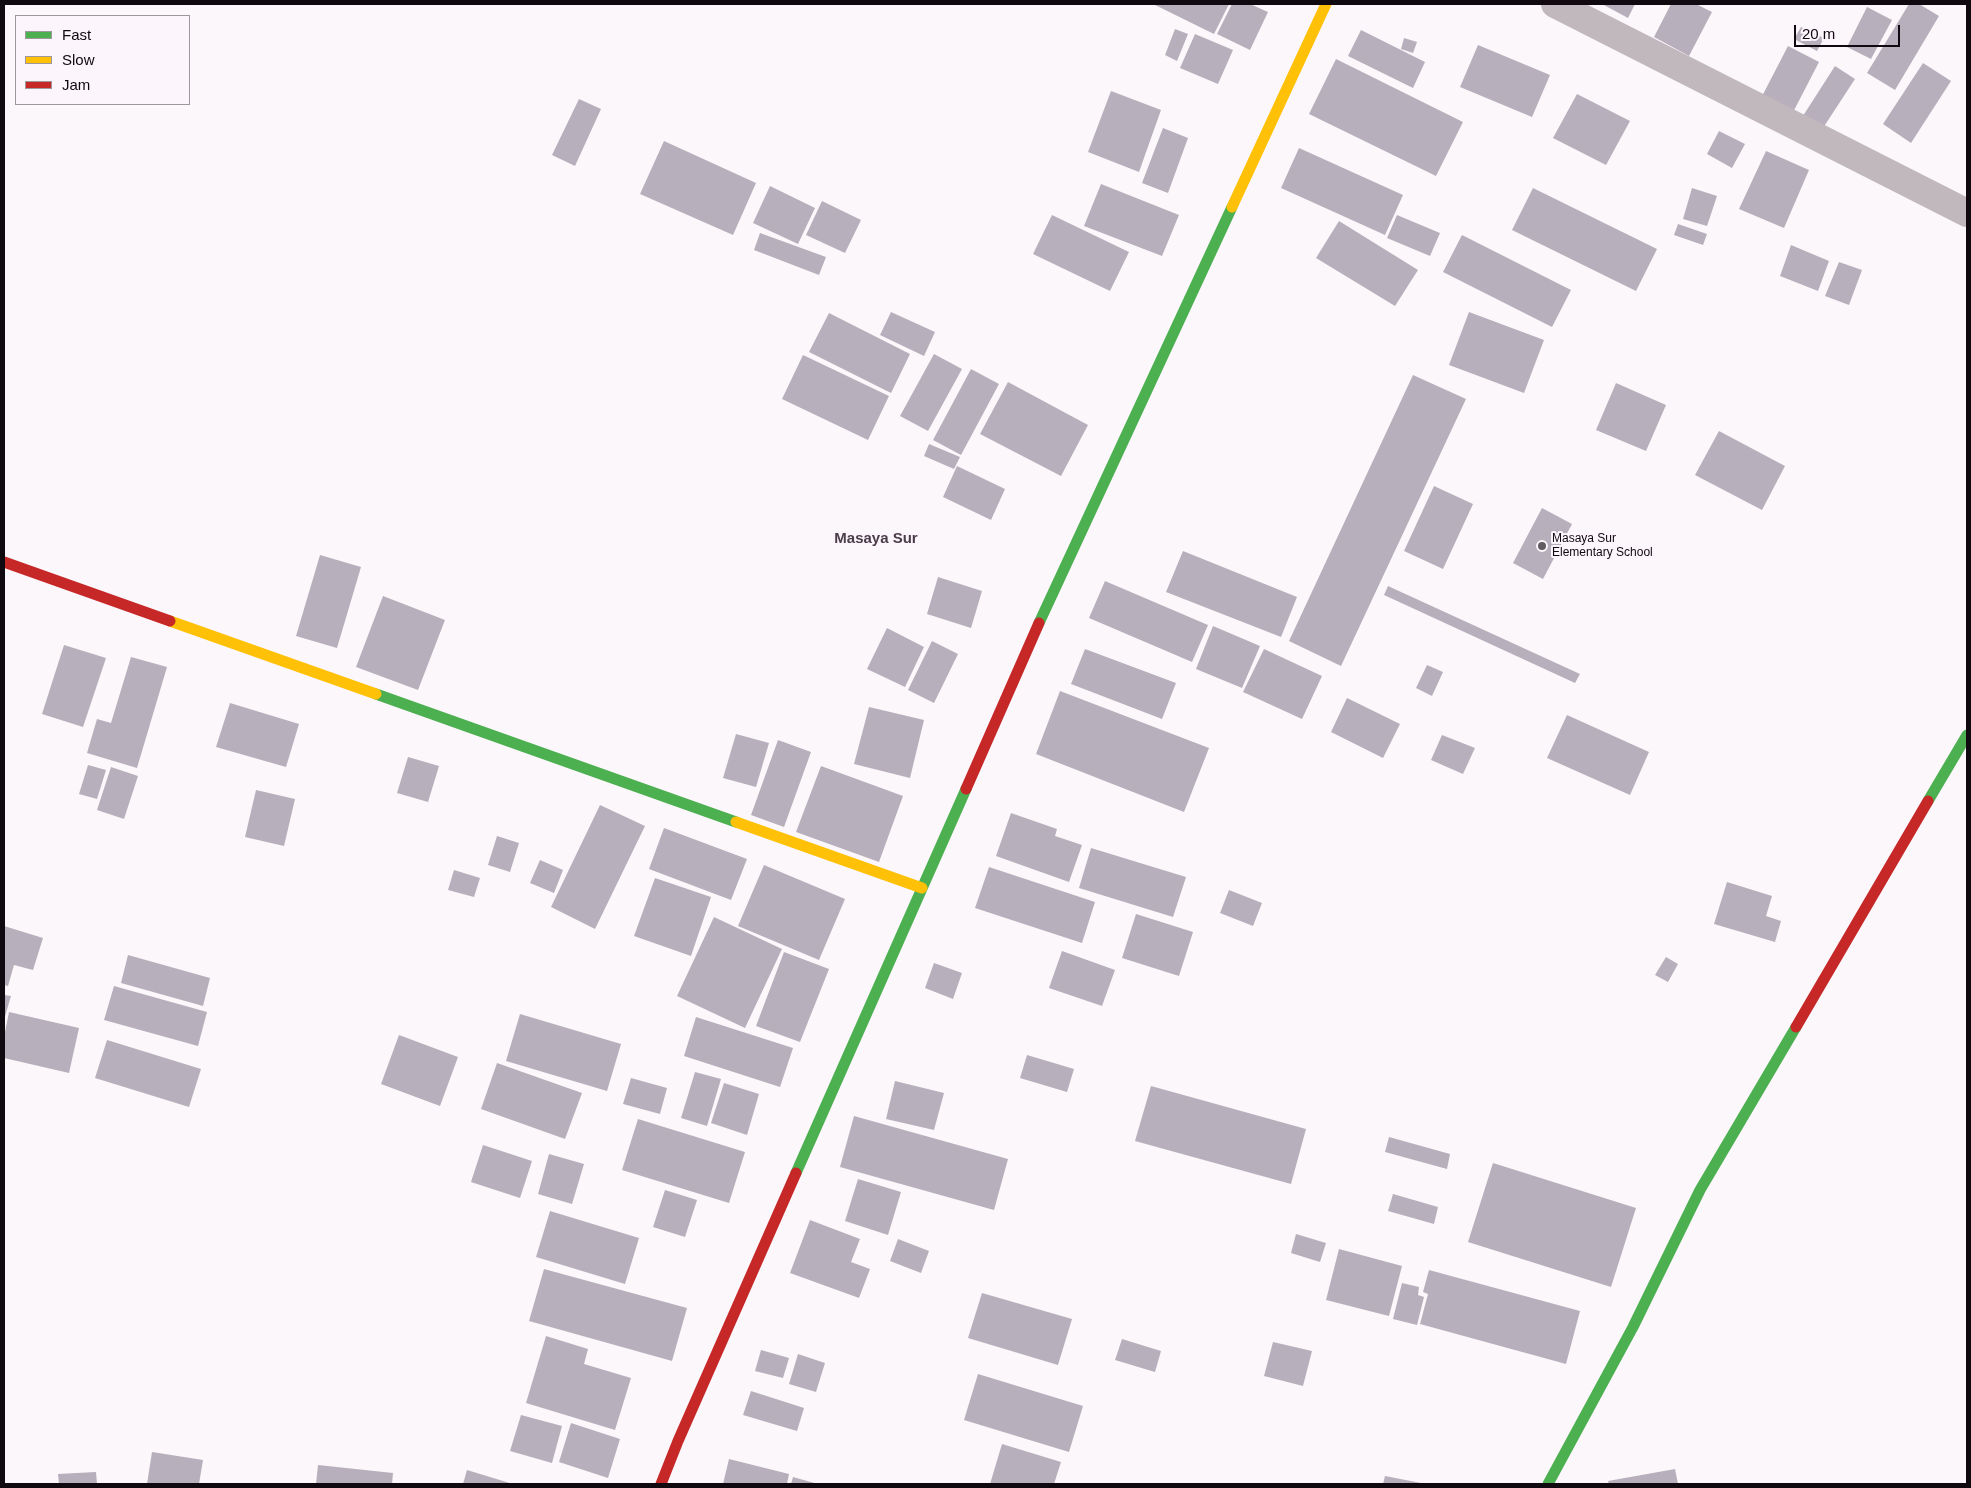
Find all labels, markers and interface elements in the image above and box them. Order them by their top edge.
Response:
legend [15,15,190,105]
scale bar [1796,15,1902,47]
text: 20 m [1802,25,1835,42]
text: Fast [62,26,91,43]
text: Slow [62,51,95,68]
text: Jam [62,76,90,93]
district label: Masaya Sur [834,530,918,548]
place label: Masaya Sur Elementary School [1552,532,1653,560]
marker: Masaya Sur Elementary School [1536,540,1548,552]

